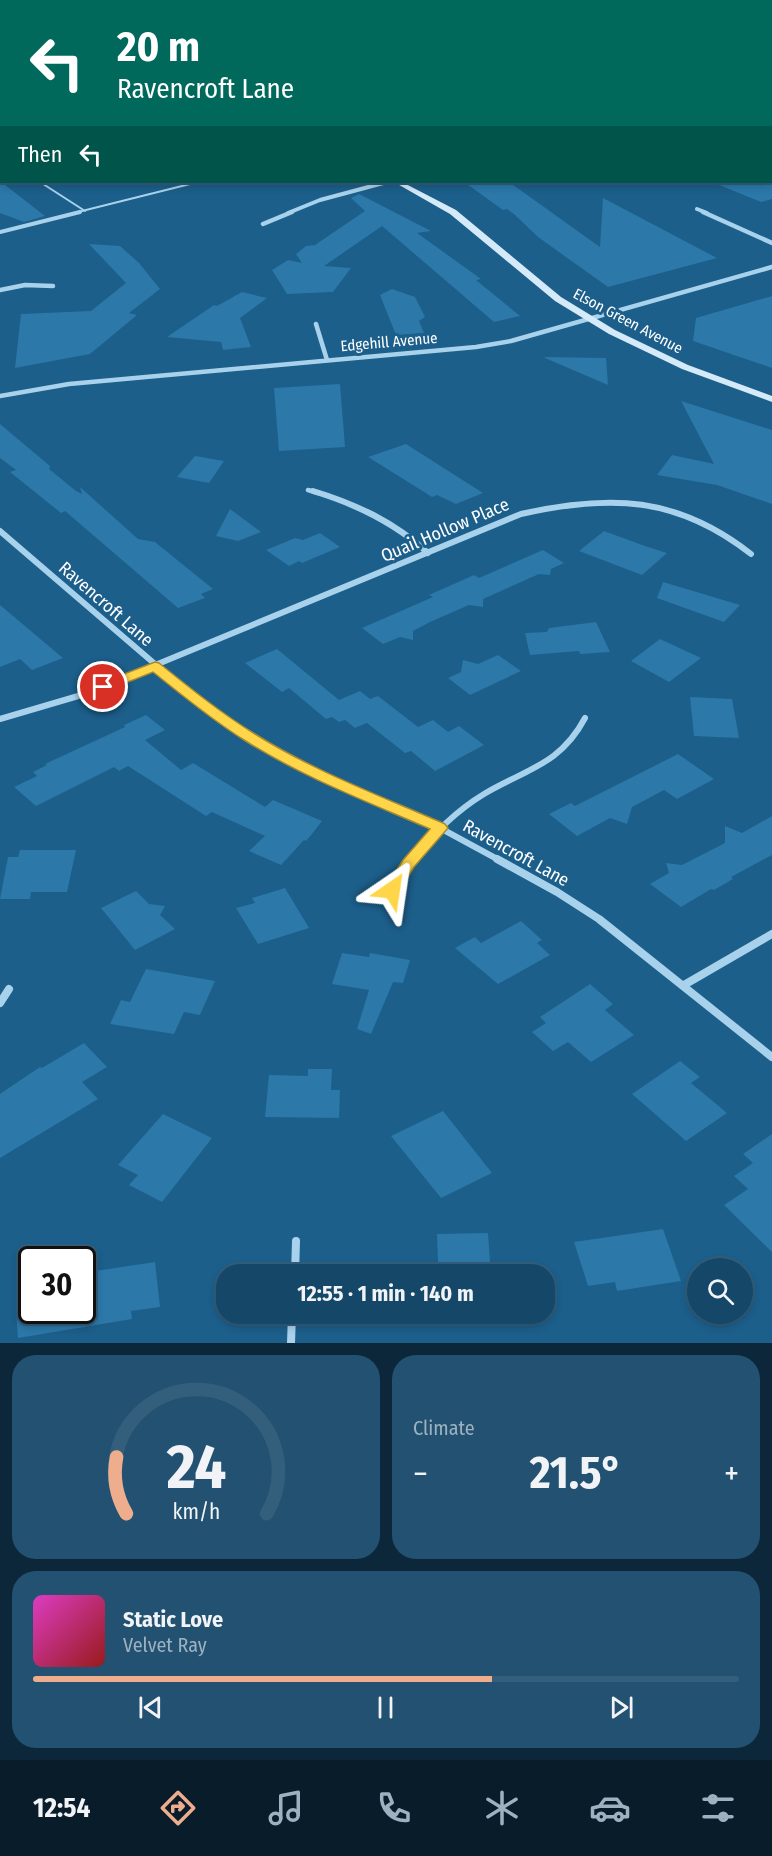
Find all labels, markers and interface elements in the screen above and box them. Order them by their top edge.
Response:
text: 20 m [117,22,200,72]
icon: left [18,24,96,102]
text: Ravencroft Lane [117,73,294,105]
icon: left [74,138,107,171]
text: Then [18,141,62,168]
street label: Elson Green Avenue [570,285,686,357]
street label: Edgehill Avenue [340,329,438,355]
street label: Quail Hollow Place [378,493,513,567]
street label: Ravencroft Lane [54,557,158,651]
pin [77,661,128,712]
icon: arrive [86,670,119,703]
street label: Ravencroft Lane [459,815,573,891]
position arrow [360,858,424,922]
speed limit sign: 30 [18,1246,96,1324]
map controls [687,1258,753,1324]
button: search [687,1258,753,1324]
text: 12:55 · 1 min · 140 m [297,1280,474,1307]
text: Climate [413,1416,475,1440]
text: 24 [165,1430,226,1505]
text: 21.5° [530,1446,622,1500]
text: − [413,1454,428,1494]
text: + [724,1454,739,1494]
text: km/h [172,1499,220,1525]
text: Static Love [123,1606,223,1633]
text: Velvet Ray [123,1633,207,1657]
icon: previous [134,1691,167,1724]
icon: pause [369,1691,402,1724]
icon: next [605,1691,638,1724]
icon: directions [157,1787,199,1829]
icon: music [265,1787,307,1829]
icon: phone [373,1787,415,1829]
icon: climate [481,1787,523,1829]
icon: car [589,1787,631,1829]
icon: filters [697,1787,739,1829]
text: 12:54 [33,1792,91,1824]

